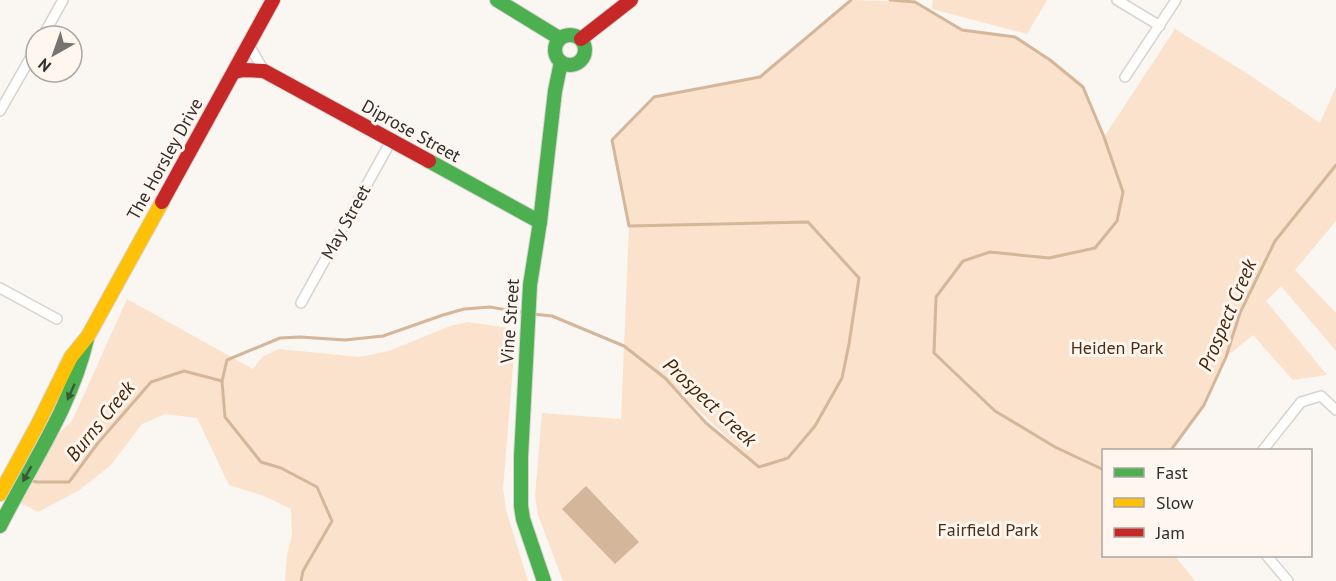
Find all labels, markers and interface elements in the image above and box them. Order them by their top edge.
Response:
north arrow [24,24,84,84]
text: N [34,54,55,77]
street label: The Horsley Drive [122,94,208,224]
street label: Diprose Street [358,94,465,167]
street label: May Street [316,180,375,263]
water label: Prospect Creek [1192,254,1263,375]
street label: Vine Street [495,278,524,365]
park label: Heiden Park [1071,336,1164,359]
water label: Prospect Creek [658,352,763,453]
water label: Burns Creek [60,375,141,466]
one-way arrow [66,383,75,400]
legend [1102,449,1312,557]
text: Fast [1156,461,1188,484]
one-way arrow [22,466,32,483]
text: Slow [1156,491,1194,514]
park label: Fairfield Park [938,518,1039,541]
text: Jam [1155,521,1185,544]

